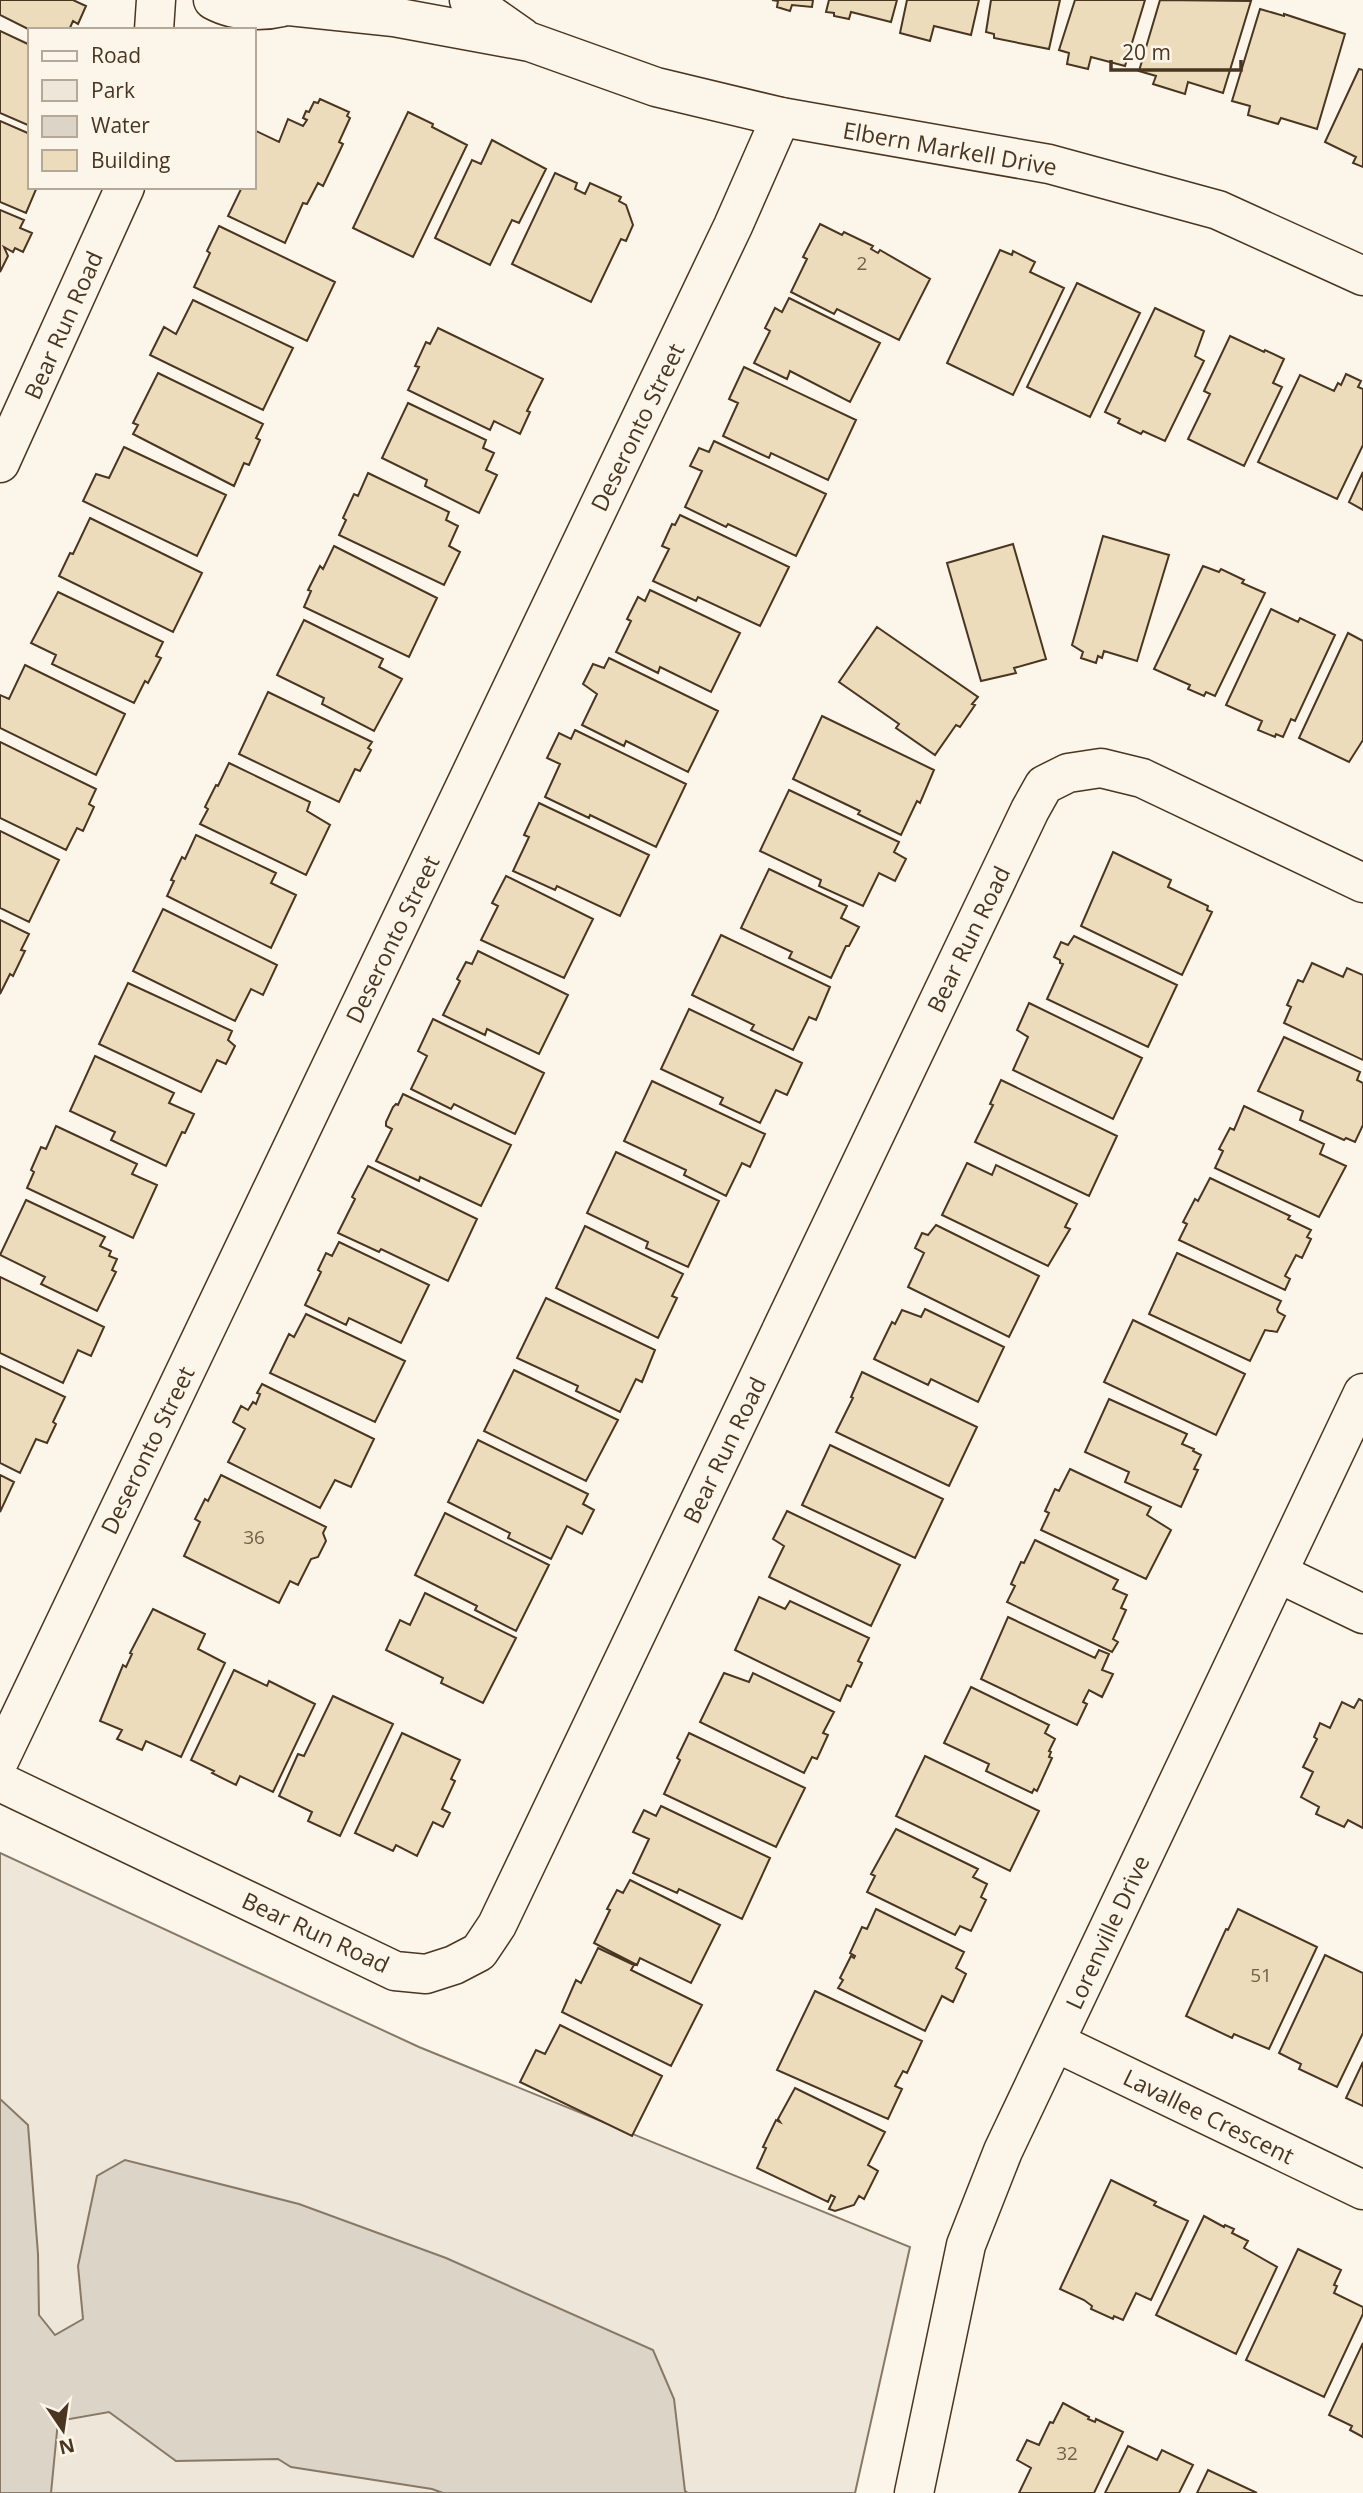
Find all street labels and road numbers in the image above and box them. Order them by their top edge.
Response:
street label: Elbern Markell Drive [840,113,1060,183]
street label: Bear Run Road [16,246,110,404]
street label: Deseronto Street [582,338,692,516]
street label: Deseronto Street [337,850,447,1028]
street label: Bear Run Road [919,860,1017,1018]
street label: Deseronto Street [92,1361,202,1539]
street label: Bear Run Road [675,1371,773,1529]
street label: Lorenville Drive [1057,1850,1157,2014]
street label: Bear Run Road [237,1884,395,1980]
street label: Lavallee Crescent [1118,2061,1300,2171]

